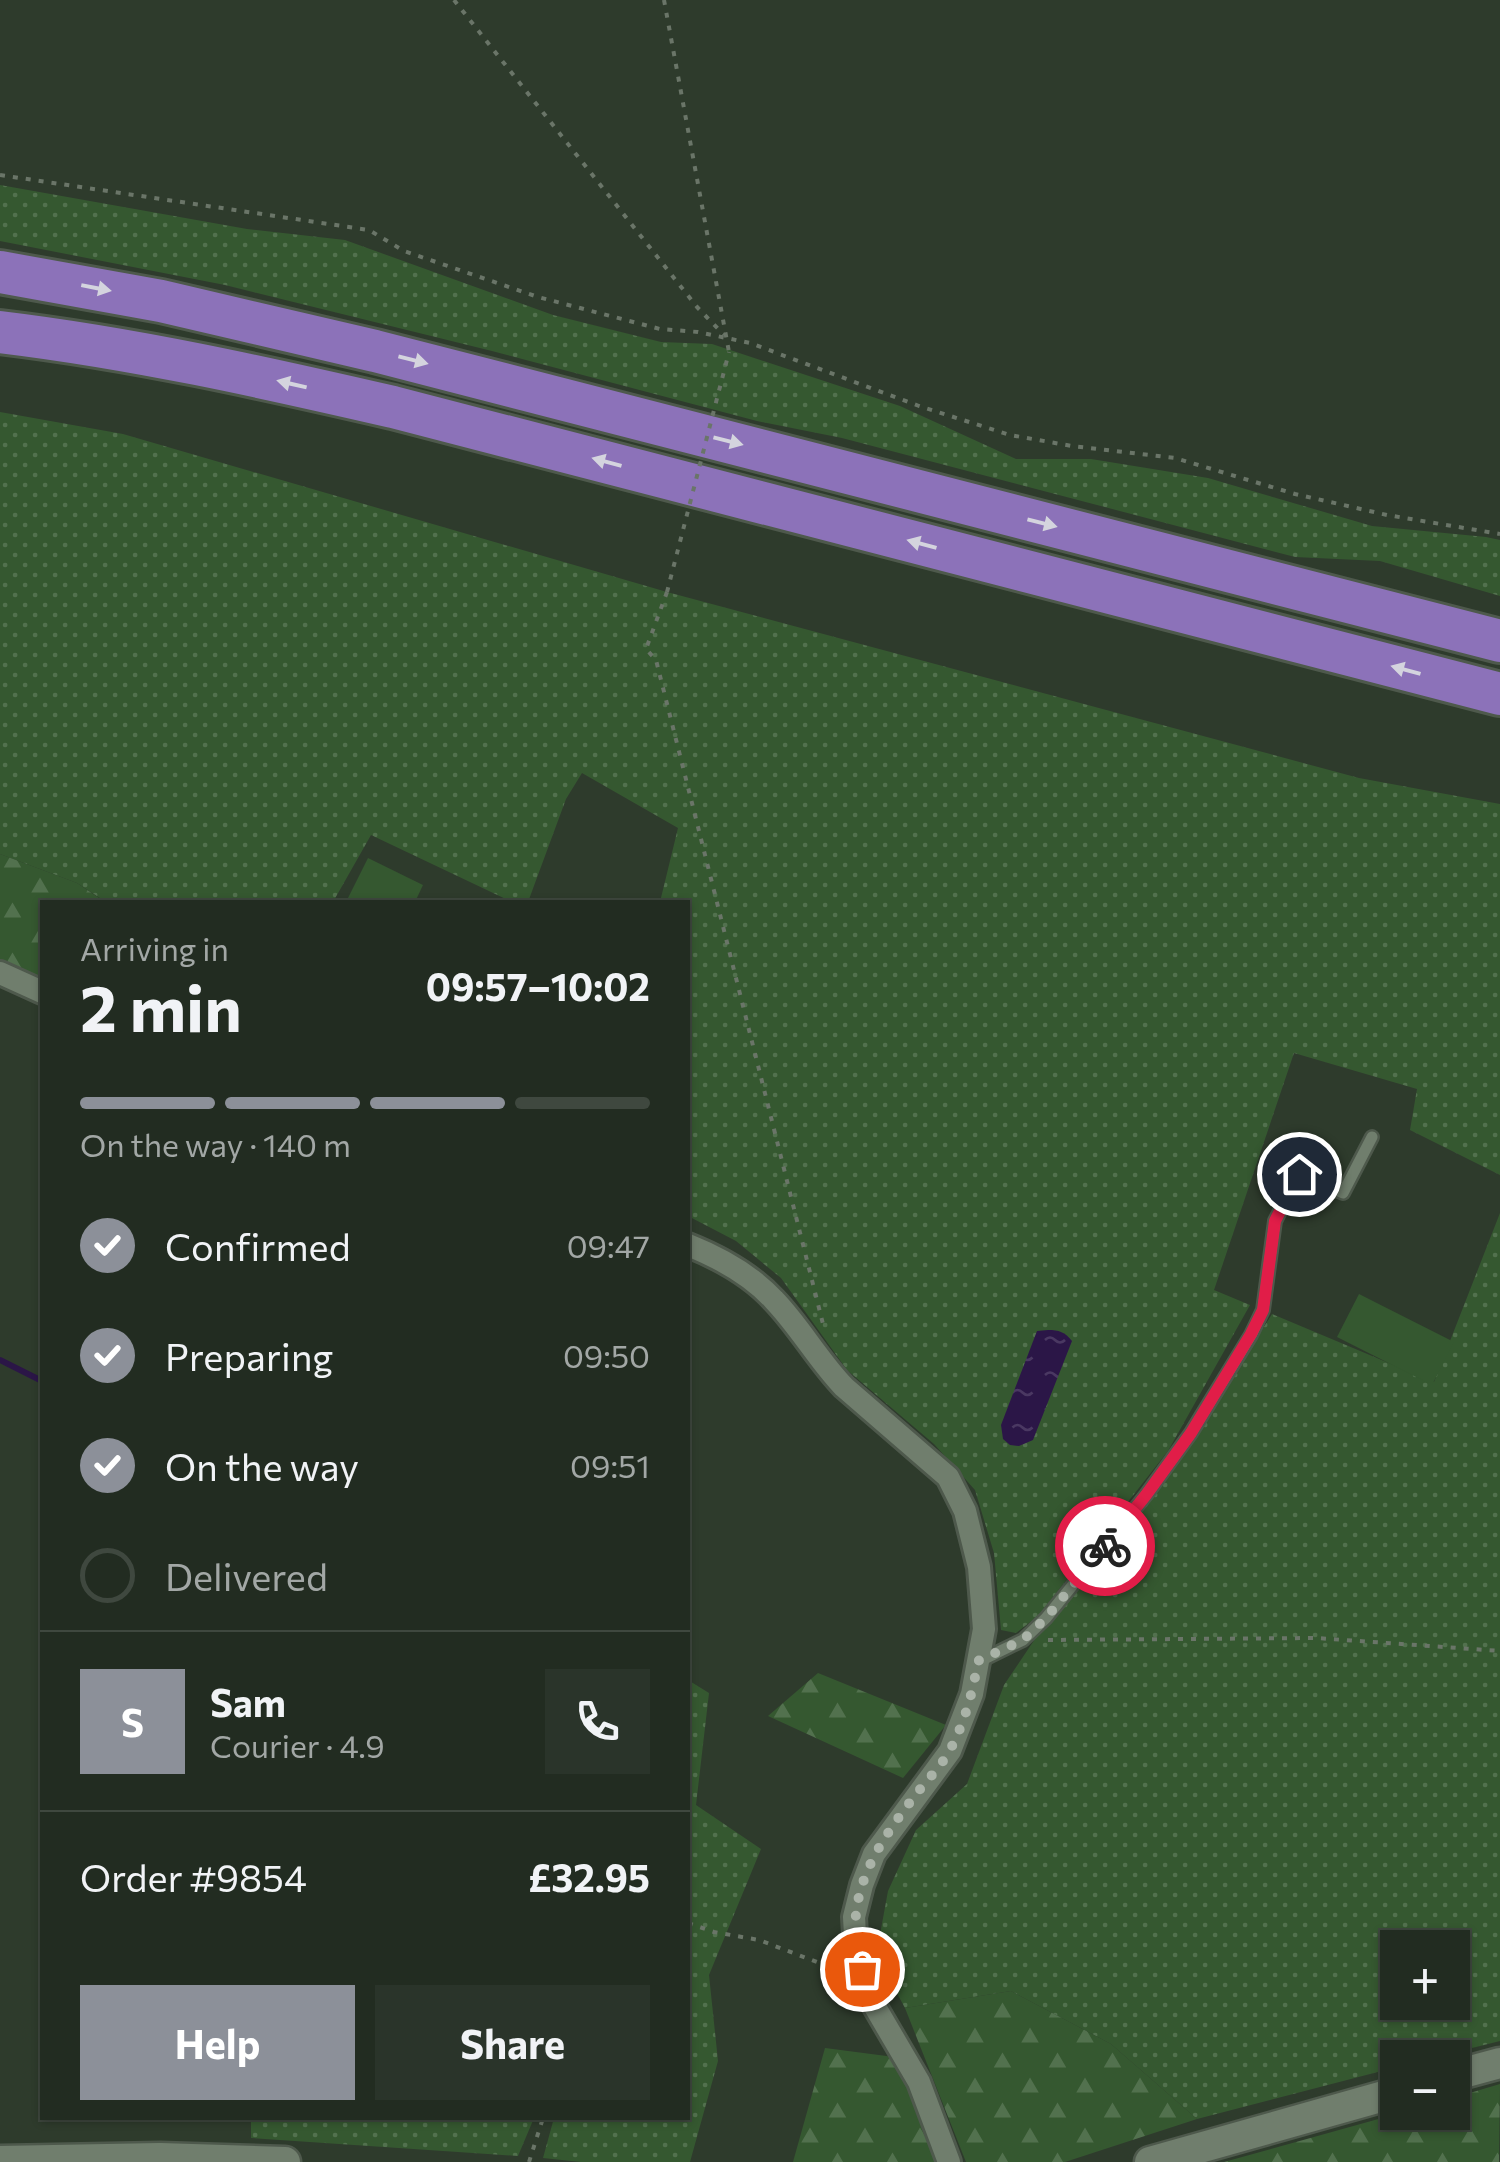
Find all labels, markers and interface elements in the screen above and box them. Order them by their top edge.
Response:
one-way arrow [81,281,112,297]
one-way arrow [398,353,429,369]
one-way arrow [276,375,307,391]
one-way arrow [713,434,744,450]
one-way arrow [591,454,622,470]
one-way arrow [1027,515,1058,531]
one-way arrow [906,536,937,552]
one-way arrow [1390,661,1421,677]
text: Arriving in [80,928,229,968]
text: 09:57–10:02 [426,962,650,1009]
text: 2 min [80,966,242,1045]
text: On the way · 140 m [80,1124,351,1164]
pin [1257,1132,1342,1217]
icon: home [1272,1147,1327,1202]
icon: check [80,1218,135,1273]
text: Confirmed [165,1222,351,1269]
text: 09:47 [567,1225,650,1265]
icon: check [80,1328,135,1383]
text: Preparing [165,1332,333,1379]
text: 09:50 [563,1335,650,1375]
icon: check [80,1438,135,1493]
text: On the way [165,1442,359,1489]
text: 09:51 [570,1445,650,1485]
courier [1055,1496,1155,1596]
icon: bike [1078,1519,1133,1574]
text: Delivered [165,1552,328,1599]
button: phone [545,1669,650,1774]
text: Sam [210,1678,286,1725]
text: S [121,1698,144,1745]
text: Courier · 4.9 [210,1725,385,1765]
text: Order #9854 [80,1853,307,1900]
text: £32.95 [528,1853,650,1900]
pin [820,1927,905,2012]
map controls [1380,1930,1470,2130]
button: + [1380,1930,1470,2020]
icon: bag [835,1942,890,1997]
button: Help [80,1985,355,2100]
button: Share [375,1985,650,2100]
button: − [1380,2040,1470,2130]

